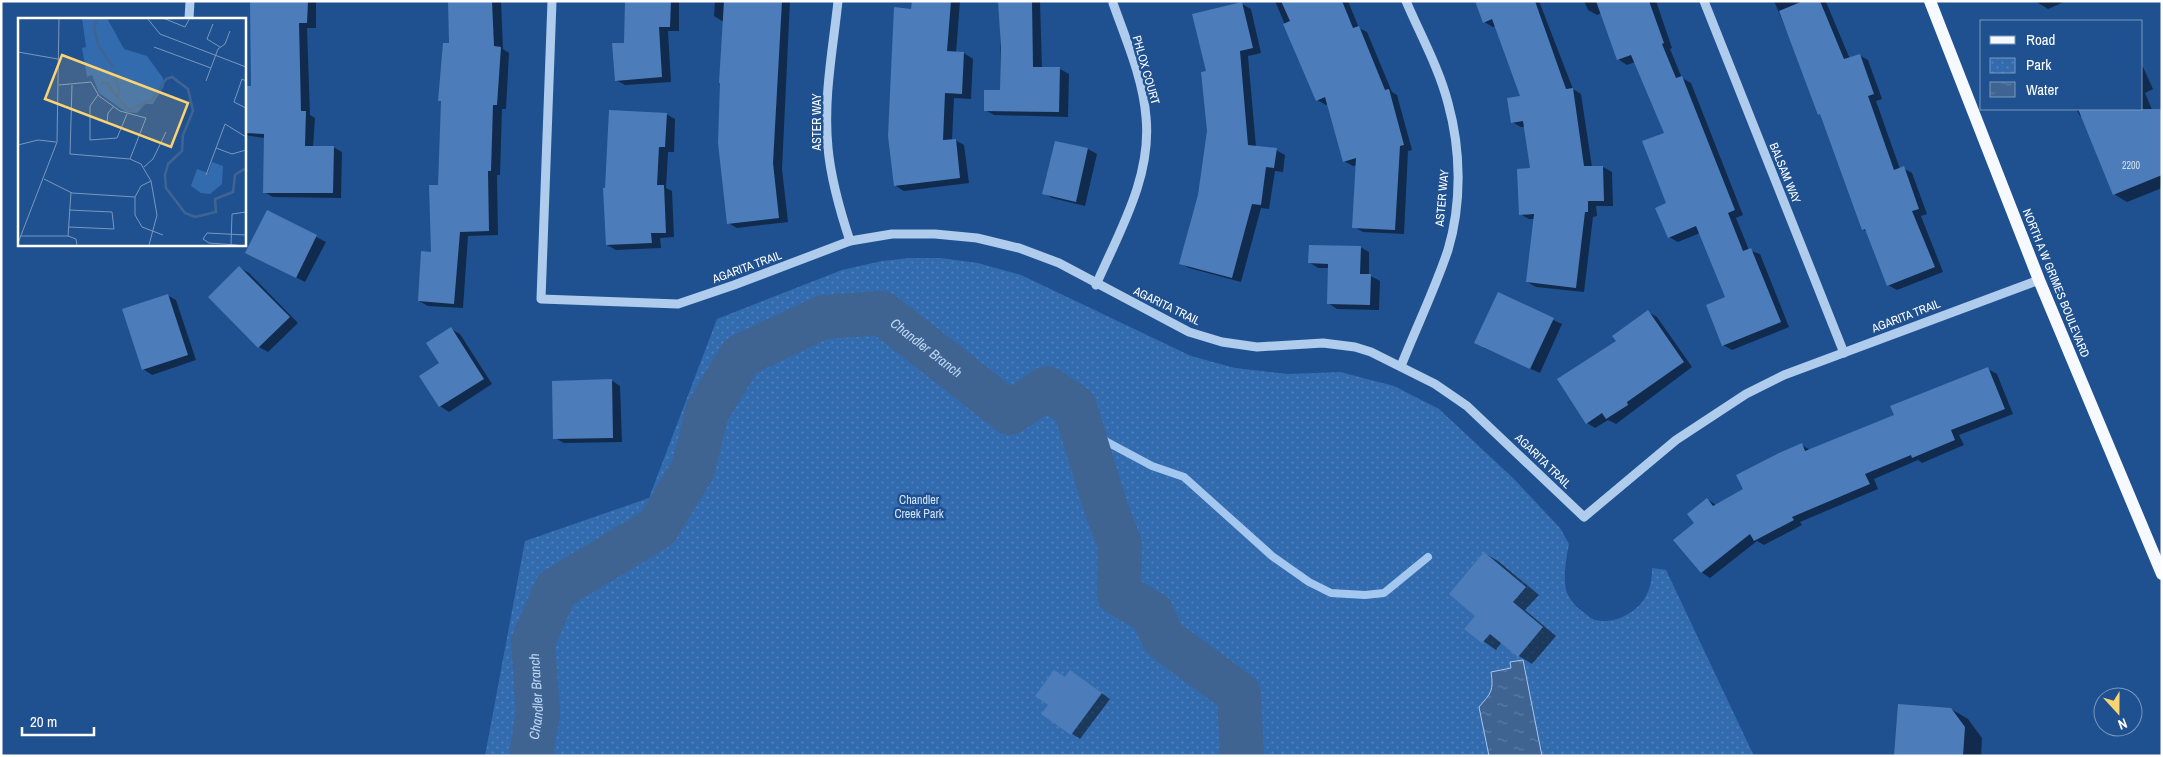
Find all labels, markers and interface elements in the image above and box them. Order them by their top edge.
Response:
inset map [18,18,245,245]
legend [1980,20,2143,110]
text: Road [2026,29,2055,50]
street label: PHLOX COURT [1129,34,1163,106]
text: Park [2026,54,2052,75]
text: Water [2026,79,2058,100]
street label: ASTER WAY [809,93,825,151]
street label: BALSAM WAY [1766,140,1805,206]
house number: 2200 [2122,159,2141,172]
street label: ASTER WAY [1431,169,1452,228]
street label: NORTH A W GRIMES BOULEVARD [2019,206,2093,360]
street label: AGARITA TRAIL [709,247,784,287]
street label: AGARITA TRAIL [1130,283,1204,329]
street label: AGARITA TRAIL [1868,295,1943,337]
water label: Chandler Branch [887,314,966,381]
street label: AGARITA TRAIL [1511,429,1575,492]
park label: Chandler Creek Park [894,492,944,522]
water label: Chandler Branch [525,653,547,741]
north arrow [2093,687,2143,737]
scale bar [22,704,95,736]
text: 20 m [30,711,57,732]
text: N [2116,714,2130,734]

